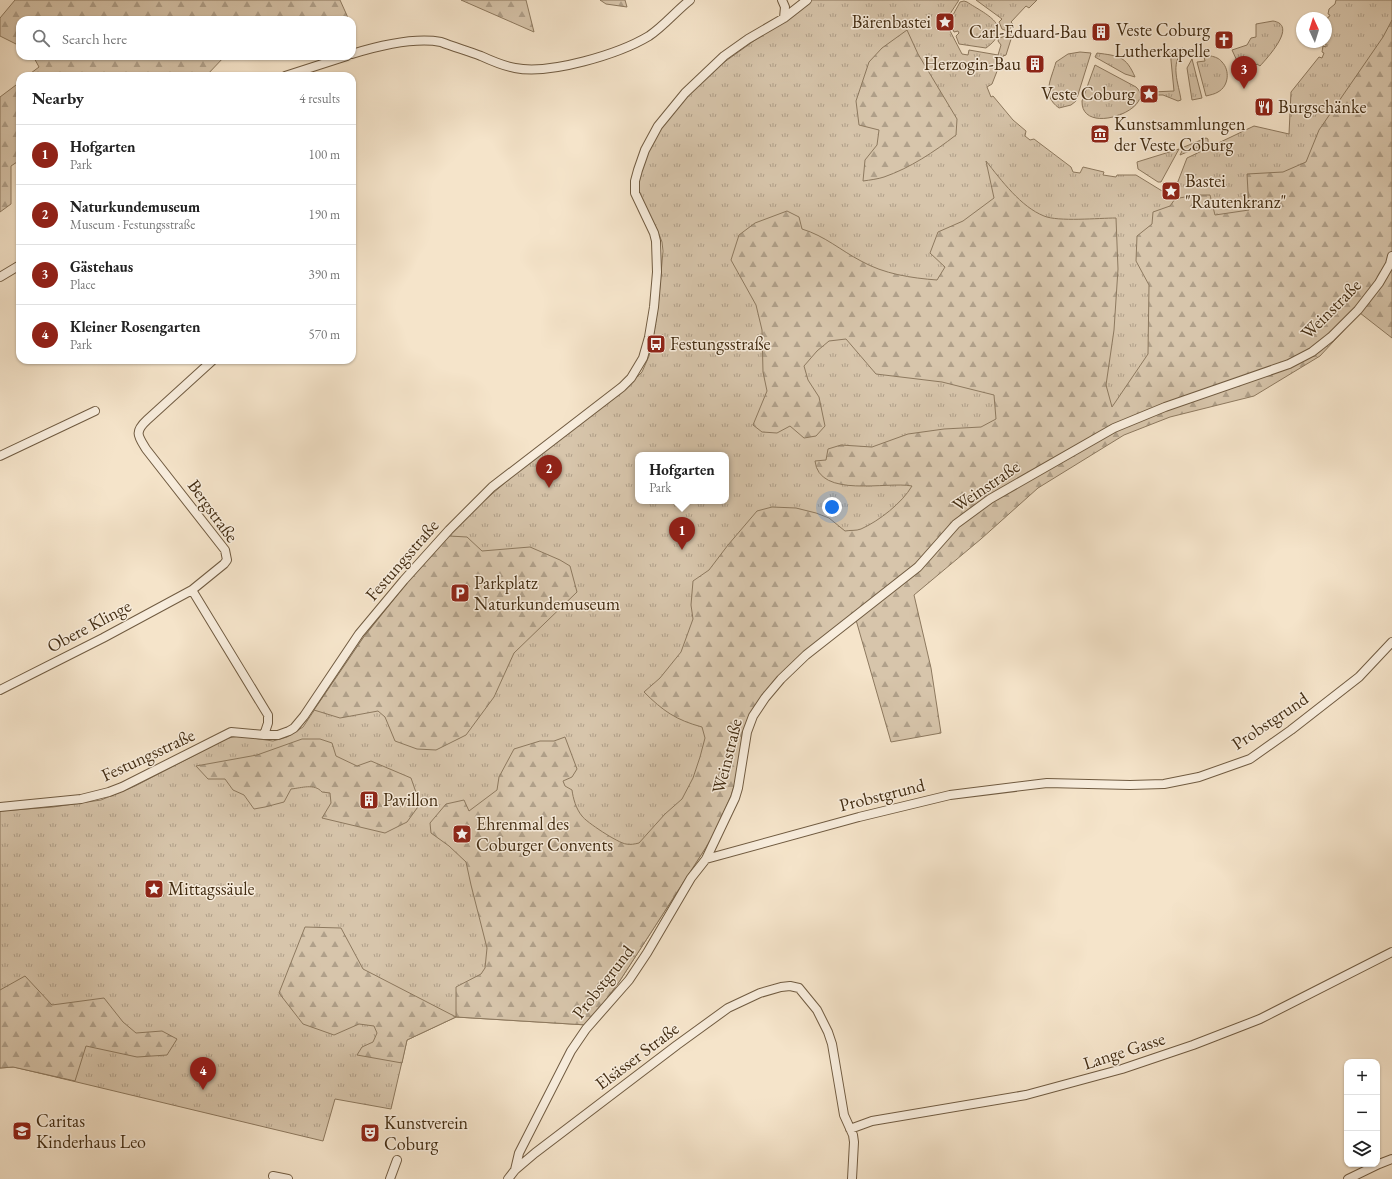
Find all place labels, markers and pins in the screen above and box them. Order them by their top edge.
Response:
place label: Bärenbastei [852,10,932,33]
place icon: Bärenbastei [934,11,956,33]
place label: Veste Coburg Lutherkapelle [1114,18,1210,62]
place label: Carl-Eduard-Bau [969,20,1088,43]
building icon: Carl-Eduard-Bau [1090,21,1112,43]
church icon: Veste Coburg Lutherkapelle [1213,29,1235,51]
place label: Herzogin-Bau [924,52,1022,75]
building icon: Herzogin-Bau [1024,53,1046,75]
pin: 3 [1231,56,1257,89]
place label: Veste Coburg [1041,82,1135,105]
place icon: Veste Coburg [1138,83,1160,105]
place label: Burgschänke [1278,95,1366,118]
restaurant icon: Burgschänke [1253,96,1275,118]
place label: Kunstsammlungen der Veste Coburg [1114,112,1246,156]
museum icon: Kunstsammlungen der Veste Coburg [1089,123,1111,145]
place label: Bastei "Rautenkranz" [1185,169,1286,213]
place icon: Bastei "Rautenkranz" [1160,180,1182,202]
place label: Festungsstraße [670,332,771,355]
bus stop icon: Festungsstraße [645,333,667,355]
pin: 2 [536,455,562,488]
pin: 1 [669,517,695,550]
place label: Parkplatz Naturkundemuseum [474,571,620,615]
parking icon: Parkplatz Naturkundemuseum [449,582,471,604]
place label: Pavillon [383,788,439,811]
building icon: Pavillon [358,789,380,811]
place label: Ehrenmal des Coburger Convents [476,812,613,856]
place icon: Ehrenmal des Coburger Convents [451,823,473,845]
place label: Mittagssäule [168,877,255,900]
place icon: Mittagssäule [143,878,165,900]
pin: 4 [190,1057,216,1090]
place label: Caritas Kinderhaus Leo [36,1109,146,1153]
place label: Kunstverein Coburg [384,1111,469,1155]
school or university icon: Caritas Kinderhaus Leo [11,1120,33,1142]
theatre icon: Kunstverein Coburg [359,1122,381,1144]

